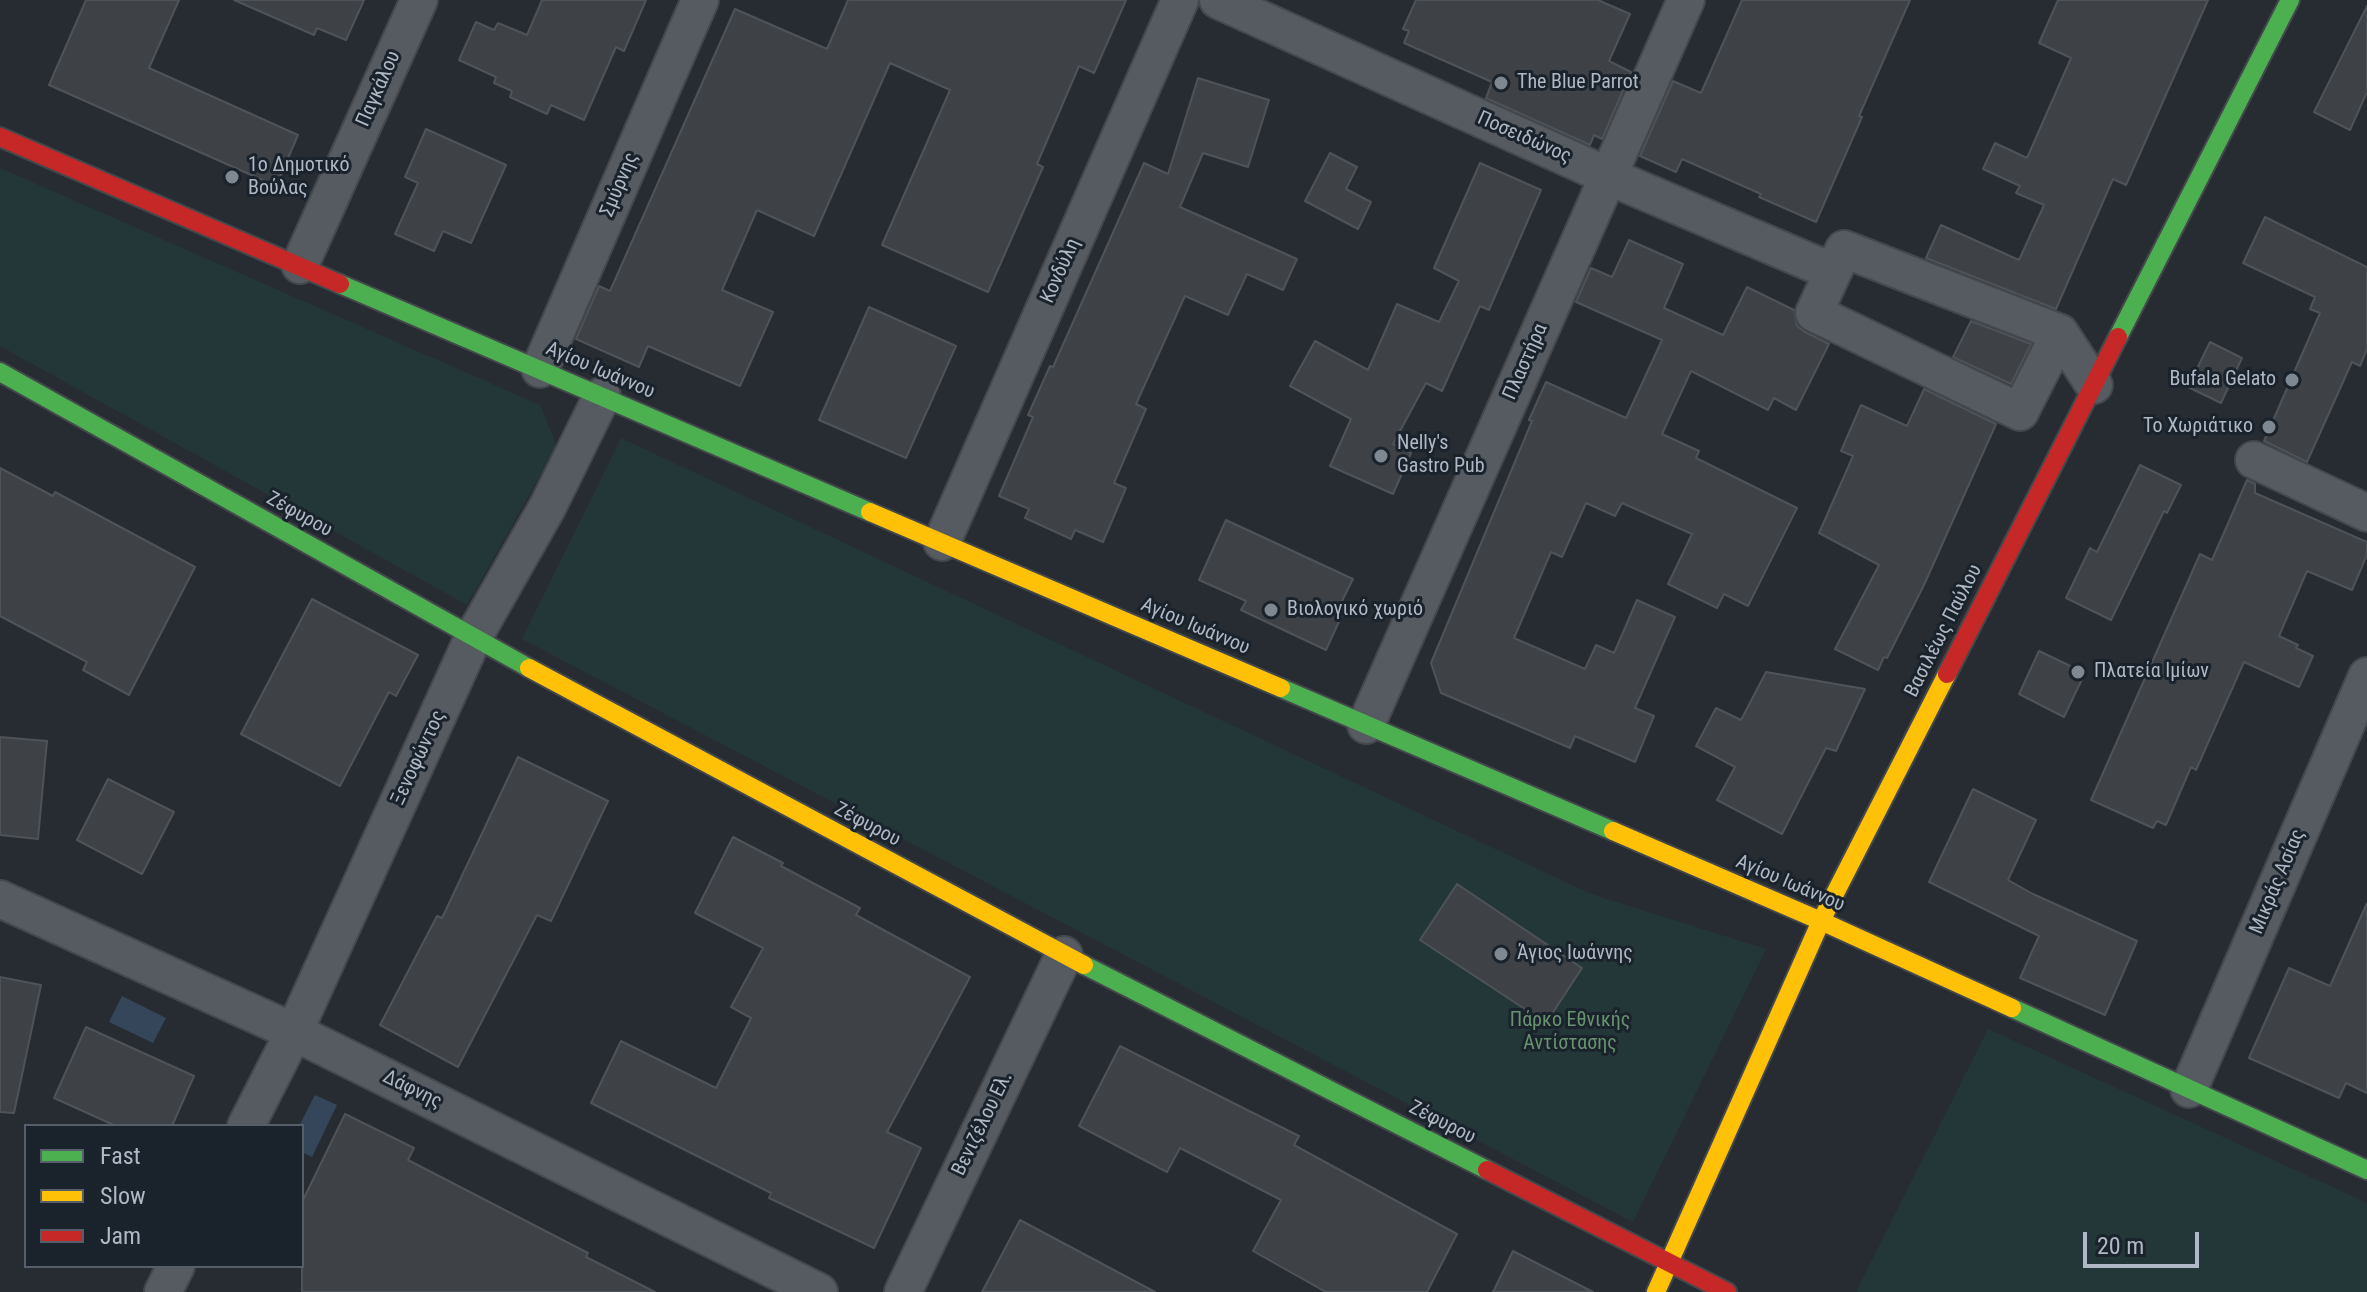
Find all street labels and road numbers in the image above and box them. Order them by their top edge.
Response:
street label: Παγκάλου [352,47,406,131]
street label: Ποσειδώνος [1473,107,1575,169]
street label: Σμύρνης [596,149,644,221]
street label: Κονδύλη [1036,235,1086,307]
street label: Πλαστήρα [1499,320,1553,404]
street label: Αγίου Ιωάννου [542,337,658,405]
street label: Ζέφυρου [262,487,336,543]
street label: Βασιλέως Παύλου [1900,561,1988,701]
street label: Αγίου Ιωάννου [1137,593,1253,661]
street label: Ξενοφώντος [387,707,451,809]
street label: Ζέφυρου [830,798,904,852]
street label: Μικράς Ασίας [2245,826,2311,938]
street label: Αγίου Ιωάννου [1732,850,1848,918]
street label: Δάφνης [379,1066,445,1114]
street label: Βενιζέλου Ελ. [948,1068,1018,1180]
street label: Ζέφυρου [1405,1096,1479,1150]

